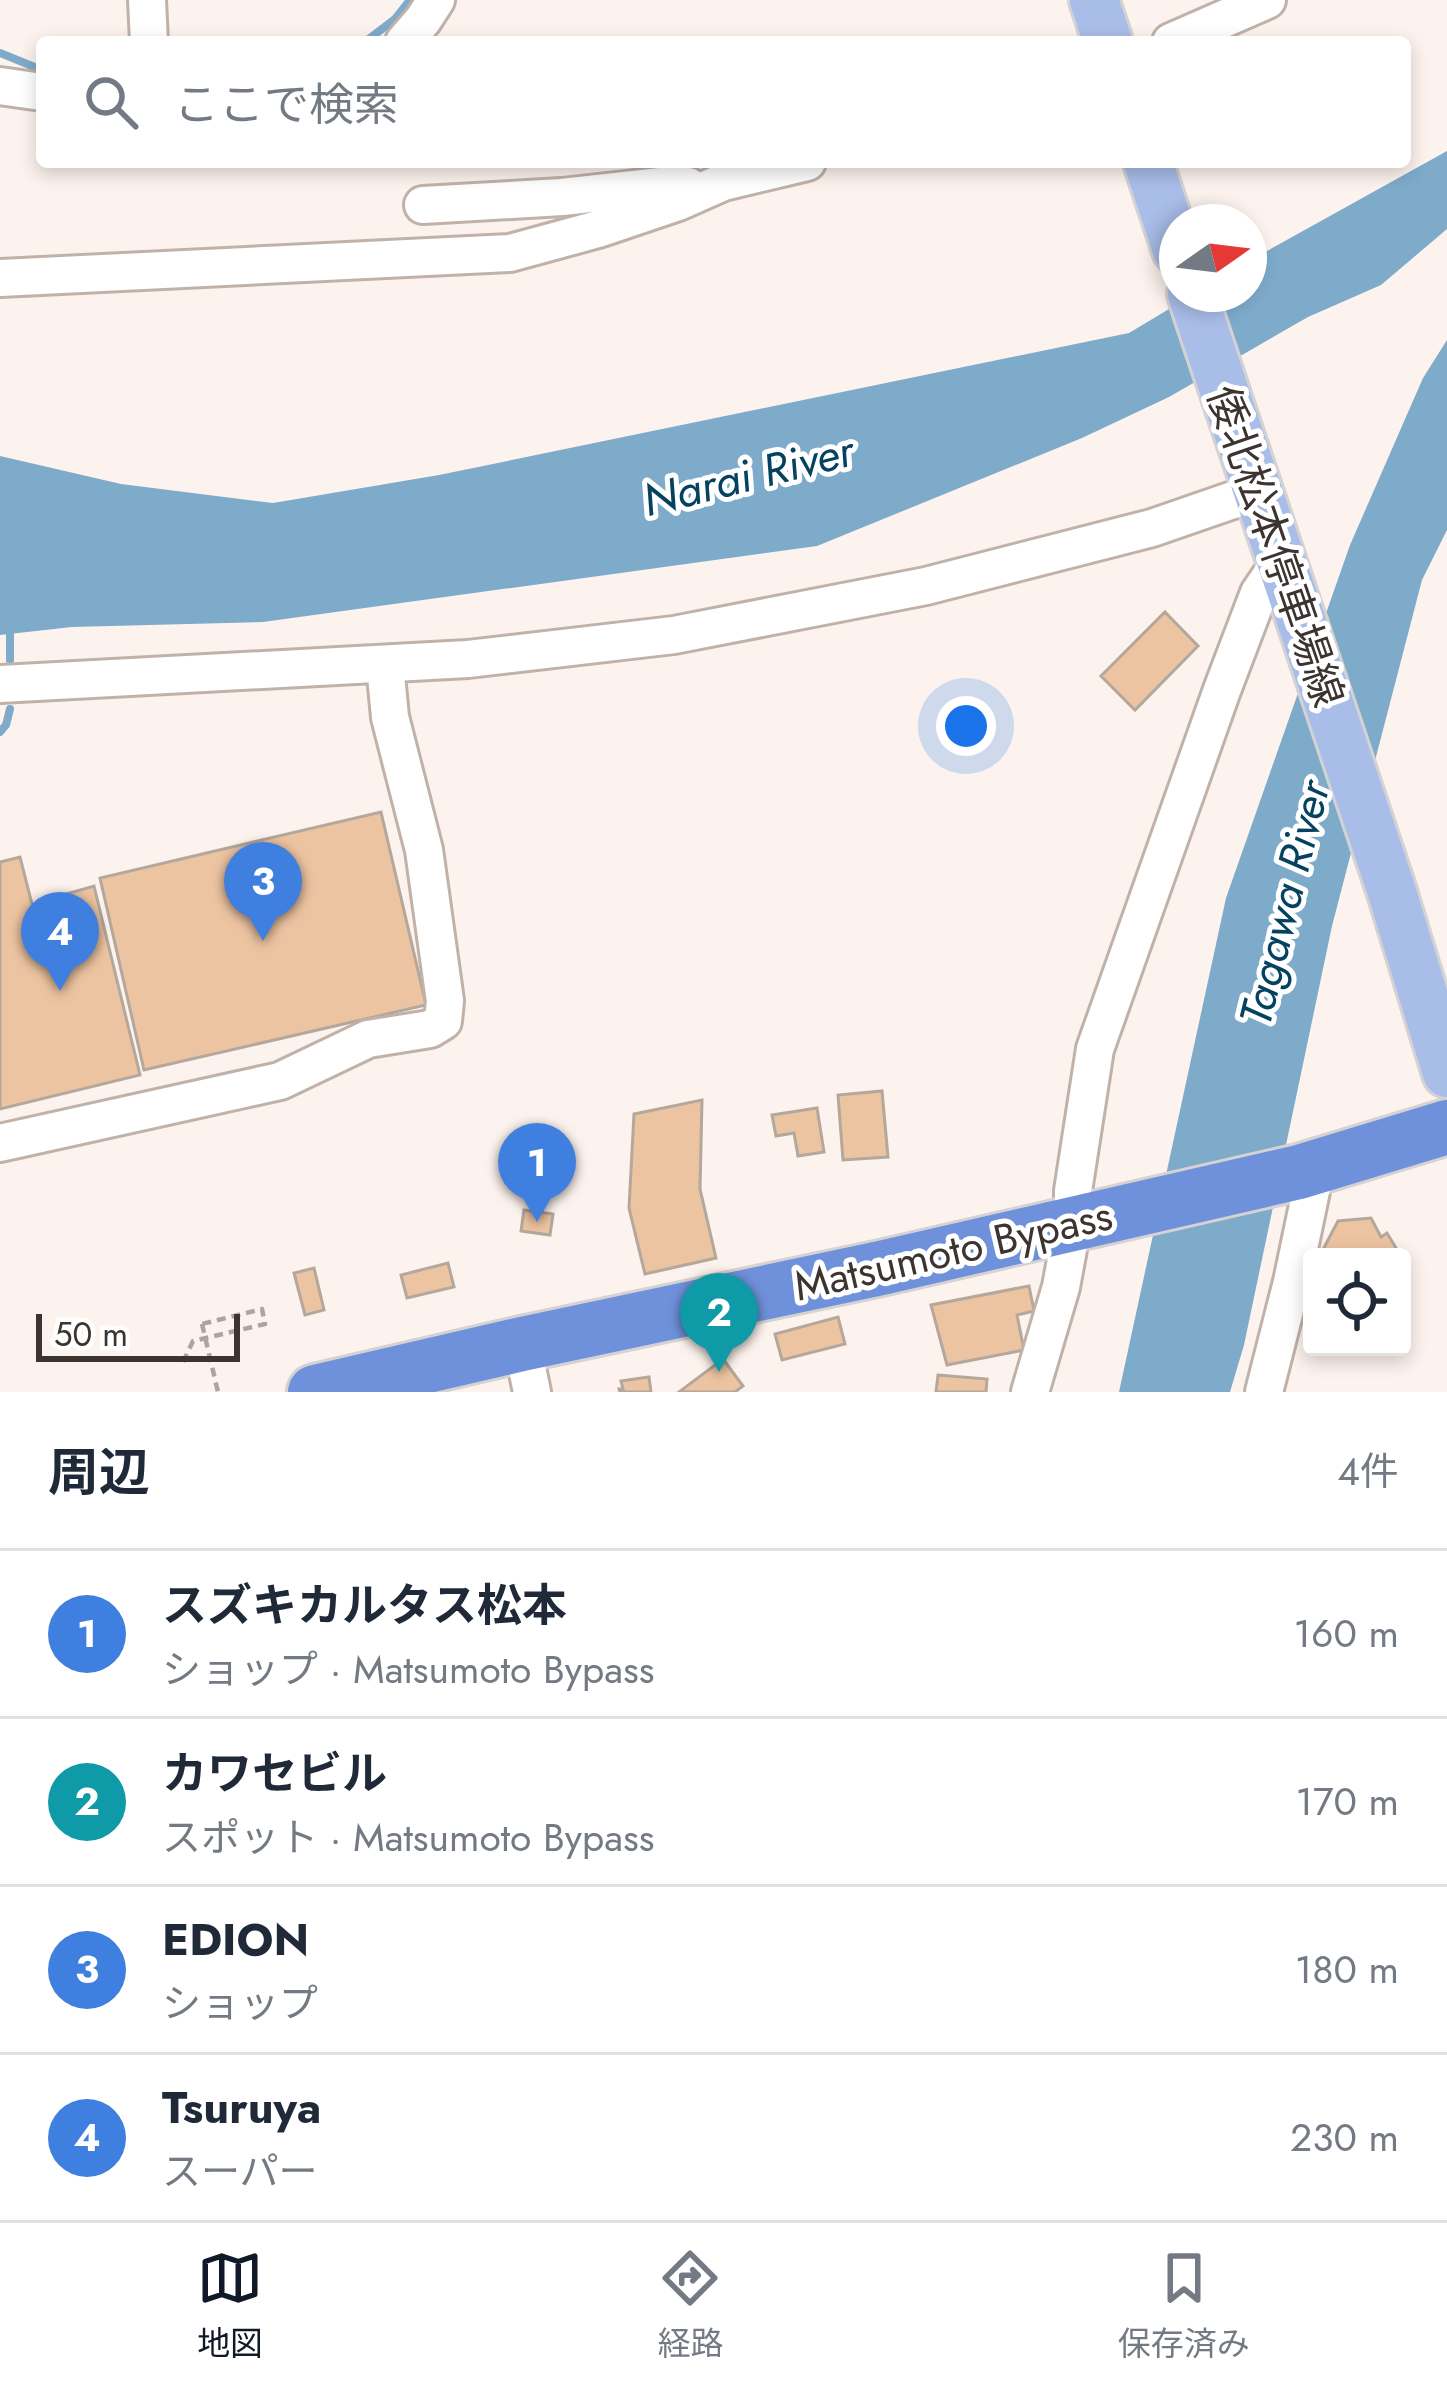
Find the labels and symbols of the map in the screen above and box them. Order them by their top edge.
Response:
north arrow [1159,204,1267,312]
street label: 倭北松本停車場線 [1192,377,1359,715]
water label: Narai River [636,417,862,533]
your location [936,696,996,756]
water label: Tagawa River [1223,772,1347,1032]
pin: 3 [224,842,302,941]
pin: 4 [21,892,99,991]
pin: 1 [498,1123,576,1222]
street label: Matsumoto Bypass [788,1184,1118,1317]
pin: 2 [680,1273,758,1372]
scale bar [36,1308,240,1361]

